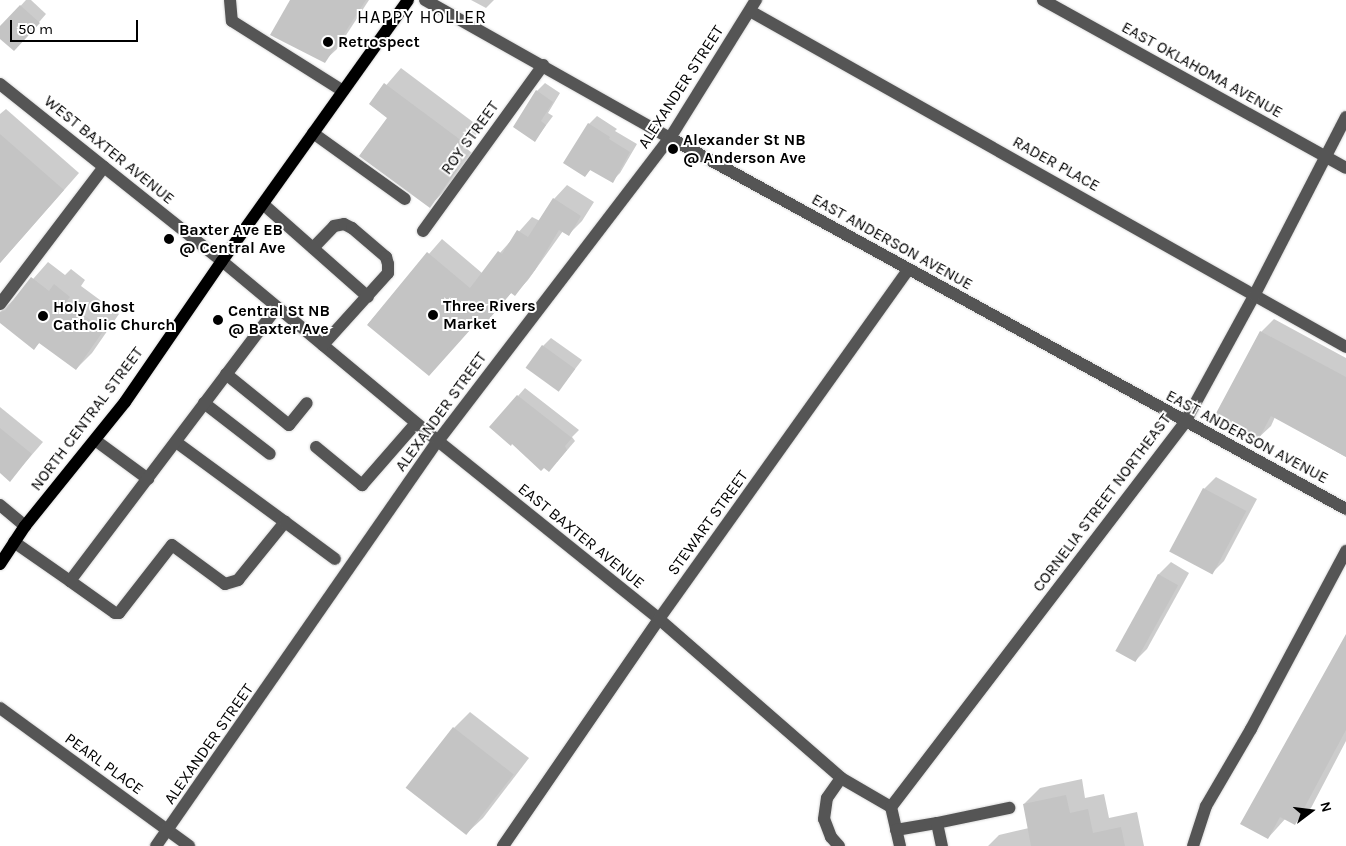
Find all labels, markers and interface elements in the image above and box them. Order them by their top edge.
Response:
district label: HAPPY HOLLER [355,6,489,28]
scale bar [12,10,140,42]
street label: EAST OKLAHOMA AVENUE [1118,18,1286,122]
text: 50 m [18,20,53,38]
street label: ALEXANDER STREET [634,22,728,152]
place label: Retrospect [338,32,420,52]
marker: Retrospect [322,36,334,48]
street label: WEST BAXTER AVENUE [40,92,178,208]
street label: ROY STREET [437,98,503,178]
place label: Alexander St NB @ Anderson Ave [683,130,806,168]
street label: RADER PLACE [1009,132,1103,196]
marker: Alexander St NB @ Anderson Ave [667,143,679,155]
street label: EAST ANDERSON AVENUE [808,190,976,294]
place label: Baxter Ave EB @ Central Ave [179,220,285,258]
marker: Baxter Ave EB @ Central Ave [163,233,175,245]
place label: Three Rivers Market [443,296,536,334]
place label: Holy Ghost Catholic Church [53,297,175,335]
place label: Central St NB @ Baxter Ave [228,301,330,339]
marker: Three Rivers Market [427,309,439,321]
marker: Holy Ghost Catholic Church [37,310,49,322]
marker: Central St NB @ Baxter Ave [212,314,224,326]
street label: NORTH CENTRAL STREET [27,343,147,495]
street label: ALEXANDER STREET [391,349,491,475]
street label: EAST ANDERSON AVENUE [1163,386,1331,488]
street label: CORNELIA STREET NORTHEAST [1029,410,1175,596]
street label: STEWART STREET [664,467,752,579]
street label: EAST BAXTER AVENUE [514,479,648,593]
street label: ALEXANDER STREET [160,680,258,808]
street label: PEARL PLACE [61,729,147,799]
north arrow [1286,786,1336,836]
text: N [1316,800,1335,814]

